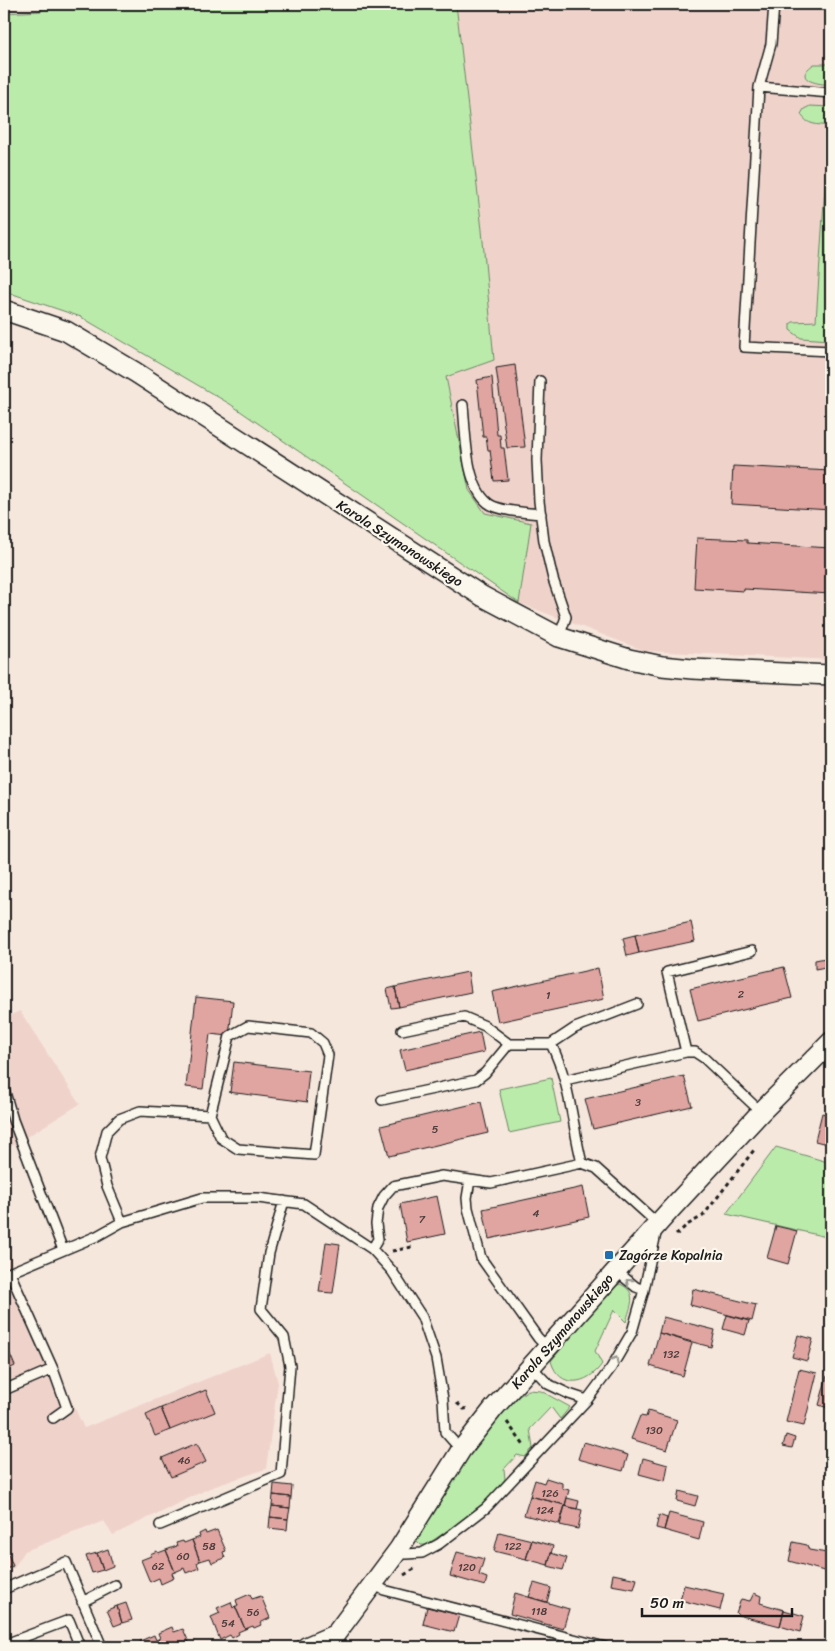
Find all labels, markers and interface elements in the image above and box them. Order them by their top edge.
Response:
street label: Karola Szymanowskiego [331,493,468,594]
house number: 2 [738,985,745,1004]
house number: 1 [546,986,551,1005]
house number: 3 [635,1093,641,1112]
house number: 5 [432,1120,439,1139]
house number: 4 [533,1204,540,1223]
house number: 7 [419,1210,426,1229]
place label: Zagórze Kopalnia [619,1243,723,1268]
marker: Zagórze Kopalnia [603,1249,615,1261]
street label: Karola Szymanowskiego [505,1268,620,1395]
one-way arrow [626,1279,635,1287]
house number: 132 [662,1345,680,1364]
one-way arrow [609,1357,619,1366]
house number: 130 [645,1421,663,1440]
house number: 46 [177,1451,191,1470]
house number: 126 [541,1484,559,1503]
house number: 124 [536,1501,554,1520]
house number: 58 [202,1537,216,1556]
house number: 122 [504,1537,522,1556]
house number: 60 [176,1547,190,1566]
house number: 62 [152,1557,165,1576]
house number: 120 [458,1558,476,1577]
scale bar [642,1586,792,1618]
text: 50 m [650,1590,685,1616]
house number: 118 [531,1602,547,1621]
house number: 56 [247,1603,259,1622]
house number: 54 [221,1614,235,1633]

